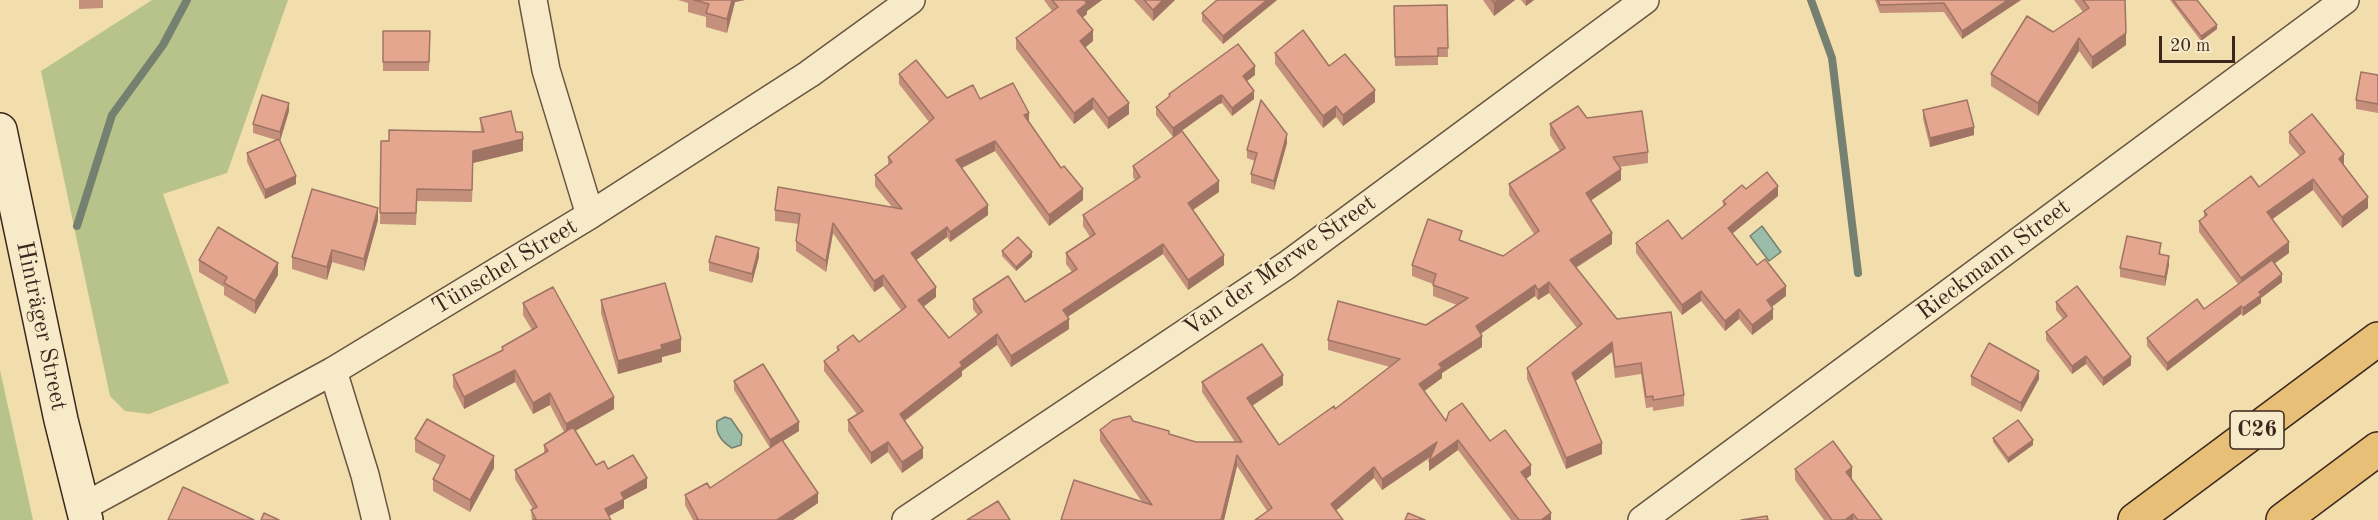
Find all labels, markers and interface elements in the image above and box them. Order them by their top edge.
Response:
scale bar [2162,24,2238,62]
text: 20 m [2170,37,2210,55]
street label: Van der Merwe Street [1178,189,1382,343]
street label: Rieckmann Street [1912,193,2076,327]
street label: Tünschel Street [427,212,583,322]
street label: Hinträger Street [9,239,73,413]
road number: C26 [2230,411,2284,449]

